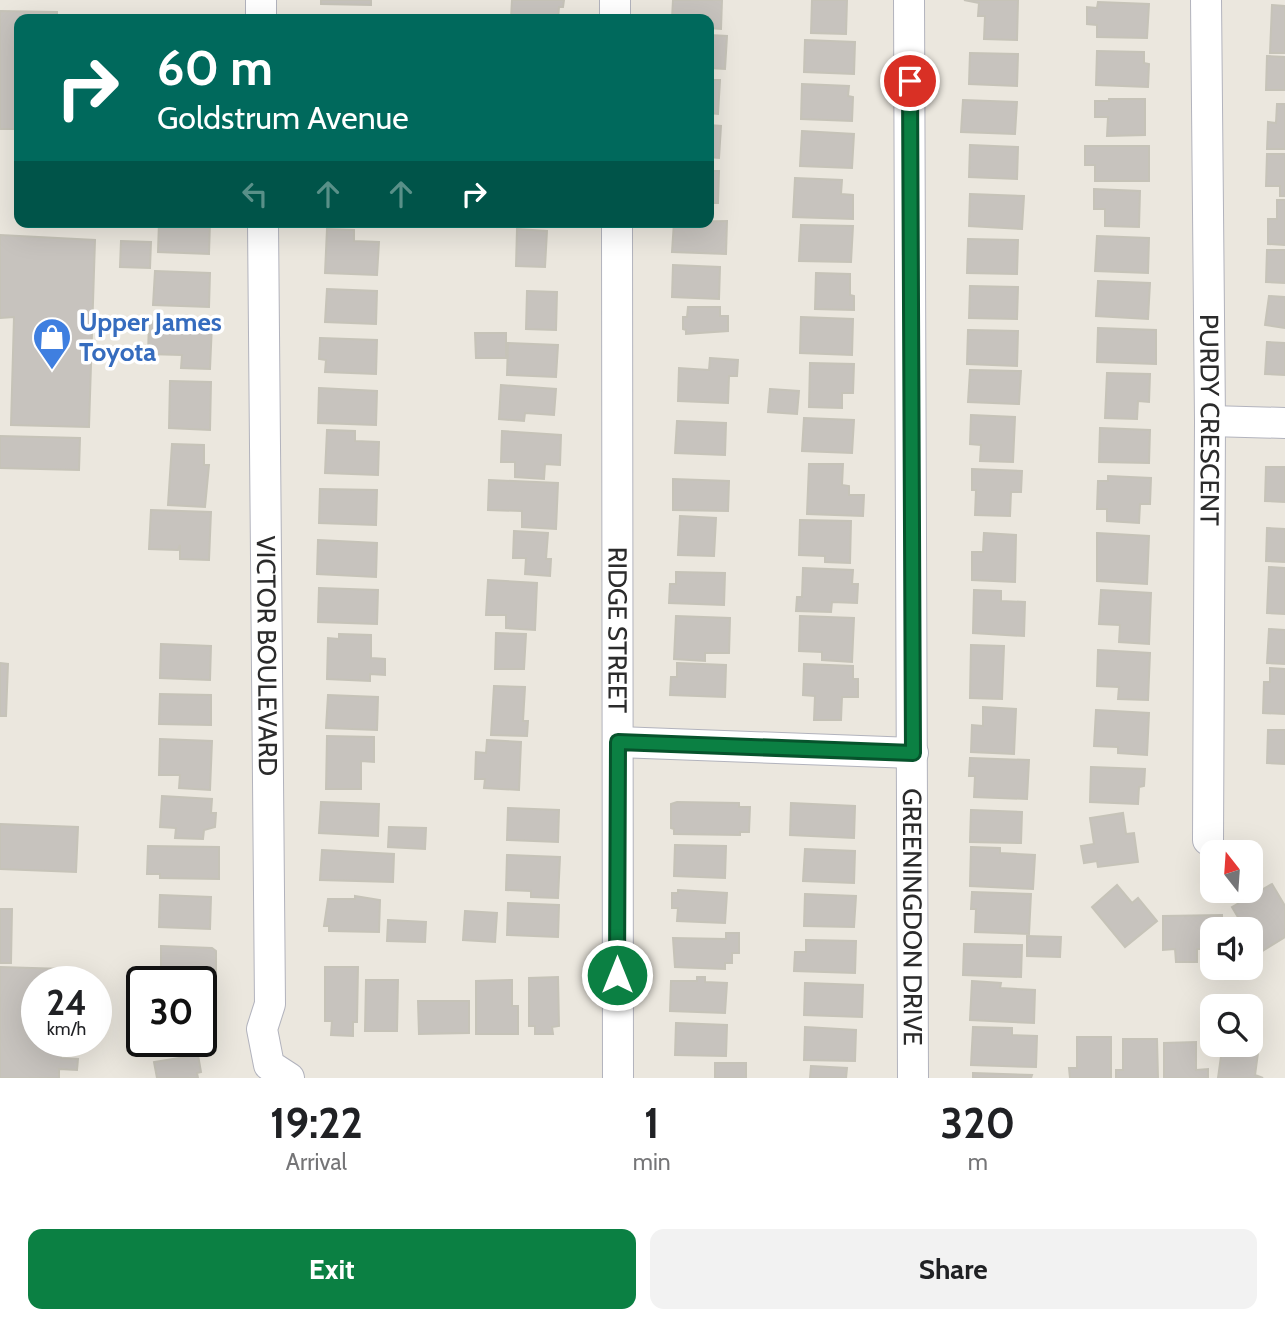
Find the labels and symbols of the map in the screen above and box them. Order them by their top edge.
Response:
pin [880,51,940,111]
place label: Upper James Toyota [79,306,222,368]
street label: PURDY CRESCENT [1193,314,1226,526]
shop icon: Upper James Toyota [31,316,73,371]
street label: VICTOR BOULEVARD [250,536,284,776]
street label: RIDGE STREET [601,547,634,713]
street label: GREENINGDON DRIVE [896,788,929,1046]
north arrow [1200,840,1264,903]
position arrow [580,938,654,1012]
speed limit sign: 30 [126,966,217,1057]

